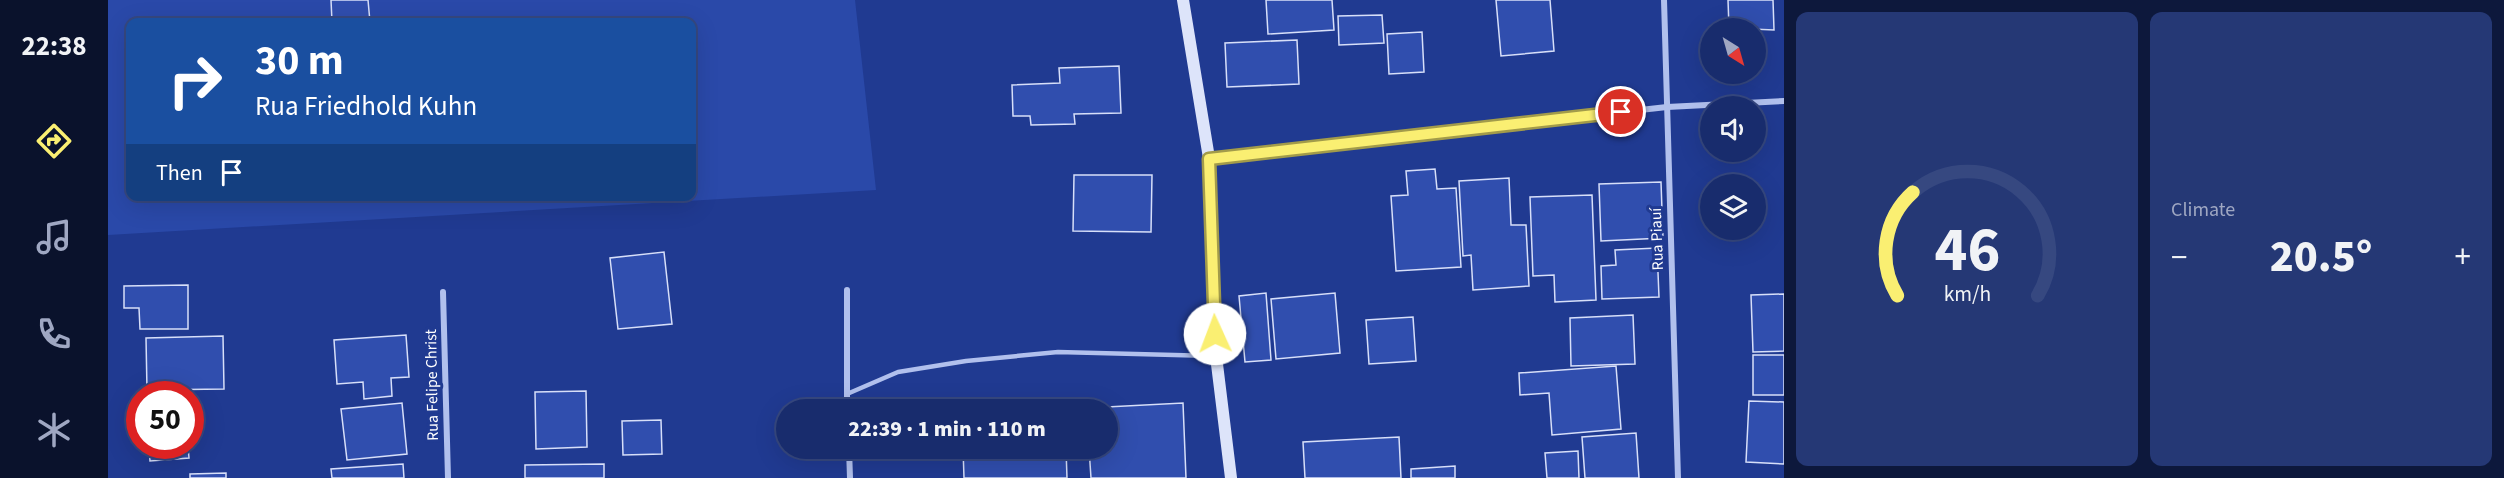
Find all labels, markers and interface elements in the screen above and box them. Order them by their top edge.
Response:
north arrow [1700,18,1766,84]
map controls [1700,18,1766,240]
text: 22:38 [21,27,87,66]
text: 30 m [255,31,344,91]
icon: right [156,42,234,120]
pin [1595,86,1646,137]
text: Rua Friedhold Kuhn [255,87,477,126]
icon: arrive [1604,95,1637,128]
button: sound [1700,96,1766,162]
icon: directions [33,120,75,162]
icon: arrive [215,156,248,189]
text: Then [156,157,203,189]
button: layers [1700,174,1766,240]
text: Climate [2171,196,2235,224]
street label: Rua Piauí [1645,206,1669,271]
text: 46 [1934,206,2000,295]
icon: music [33,216,75,258]
text: 20.5° [2270,225,2372,289]
text: − [2171,234,2187,281]
text: + [2455,234,2471,281]
text: km/h [1943,279,1991,310]
position arrow [1183,302,1247,366]
icon: phone [33,313,75,355]
street label: Rua Felipe Christ [420,328,444,441]
speed limit sign: 50 [126,381,204,459]
icon: climate [33,409,75,451]
text: 22:39 · 1 min · 110 m [848,413,1046,445]

